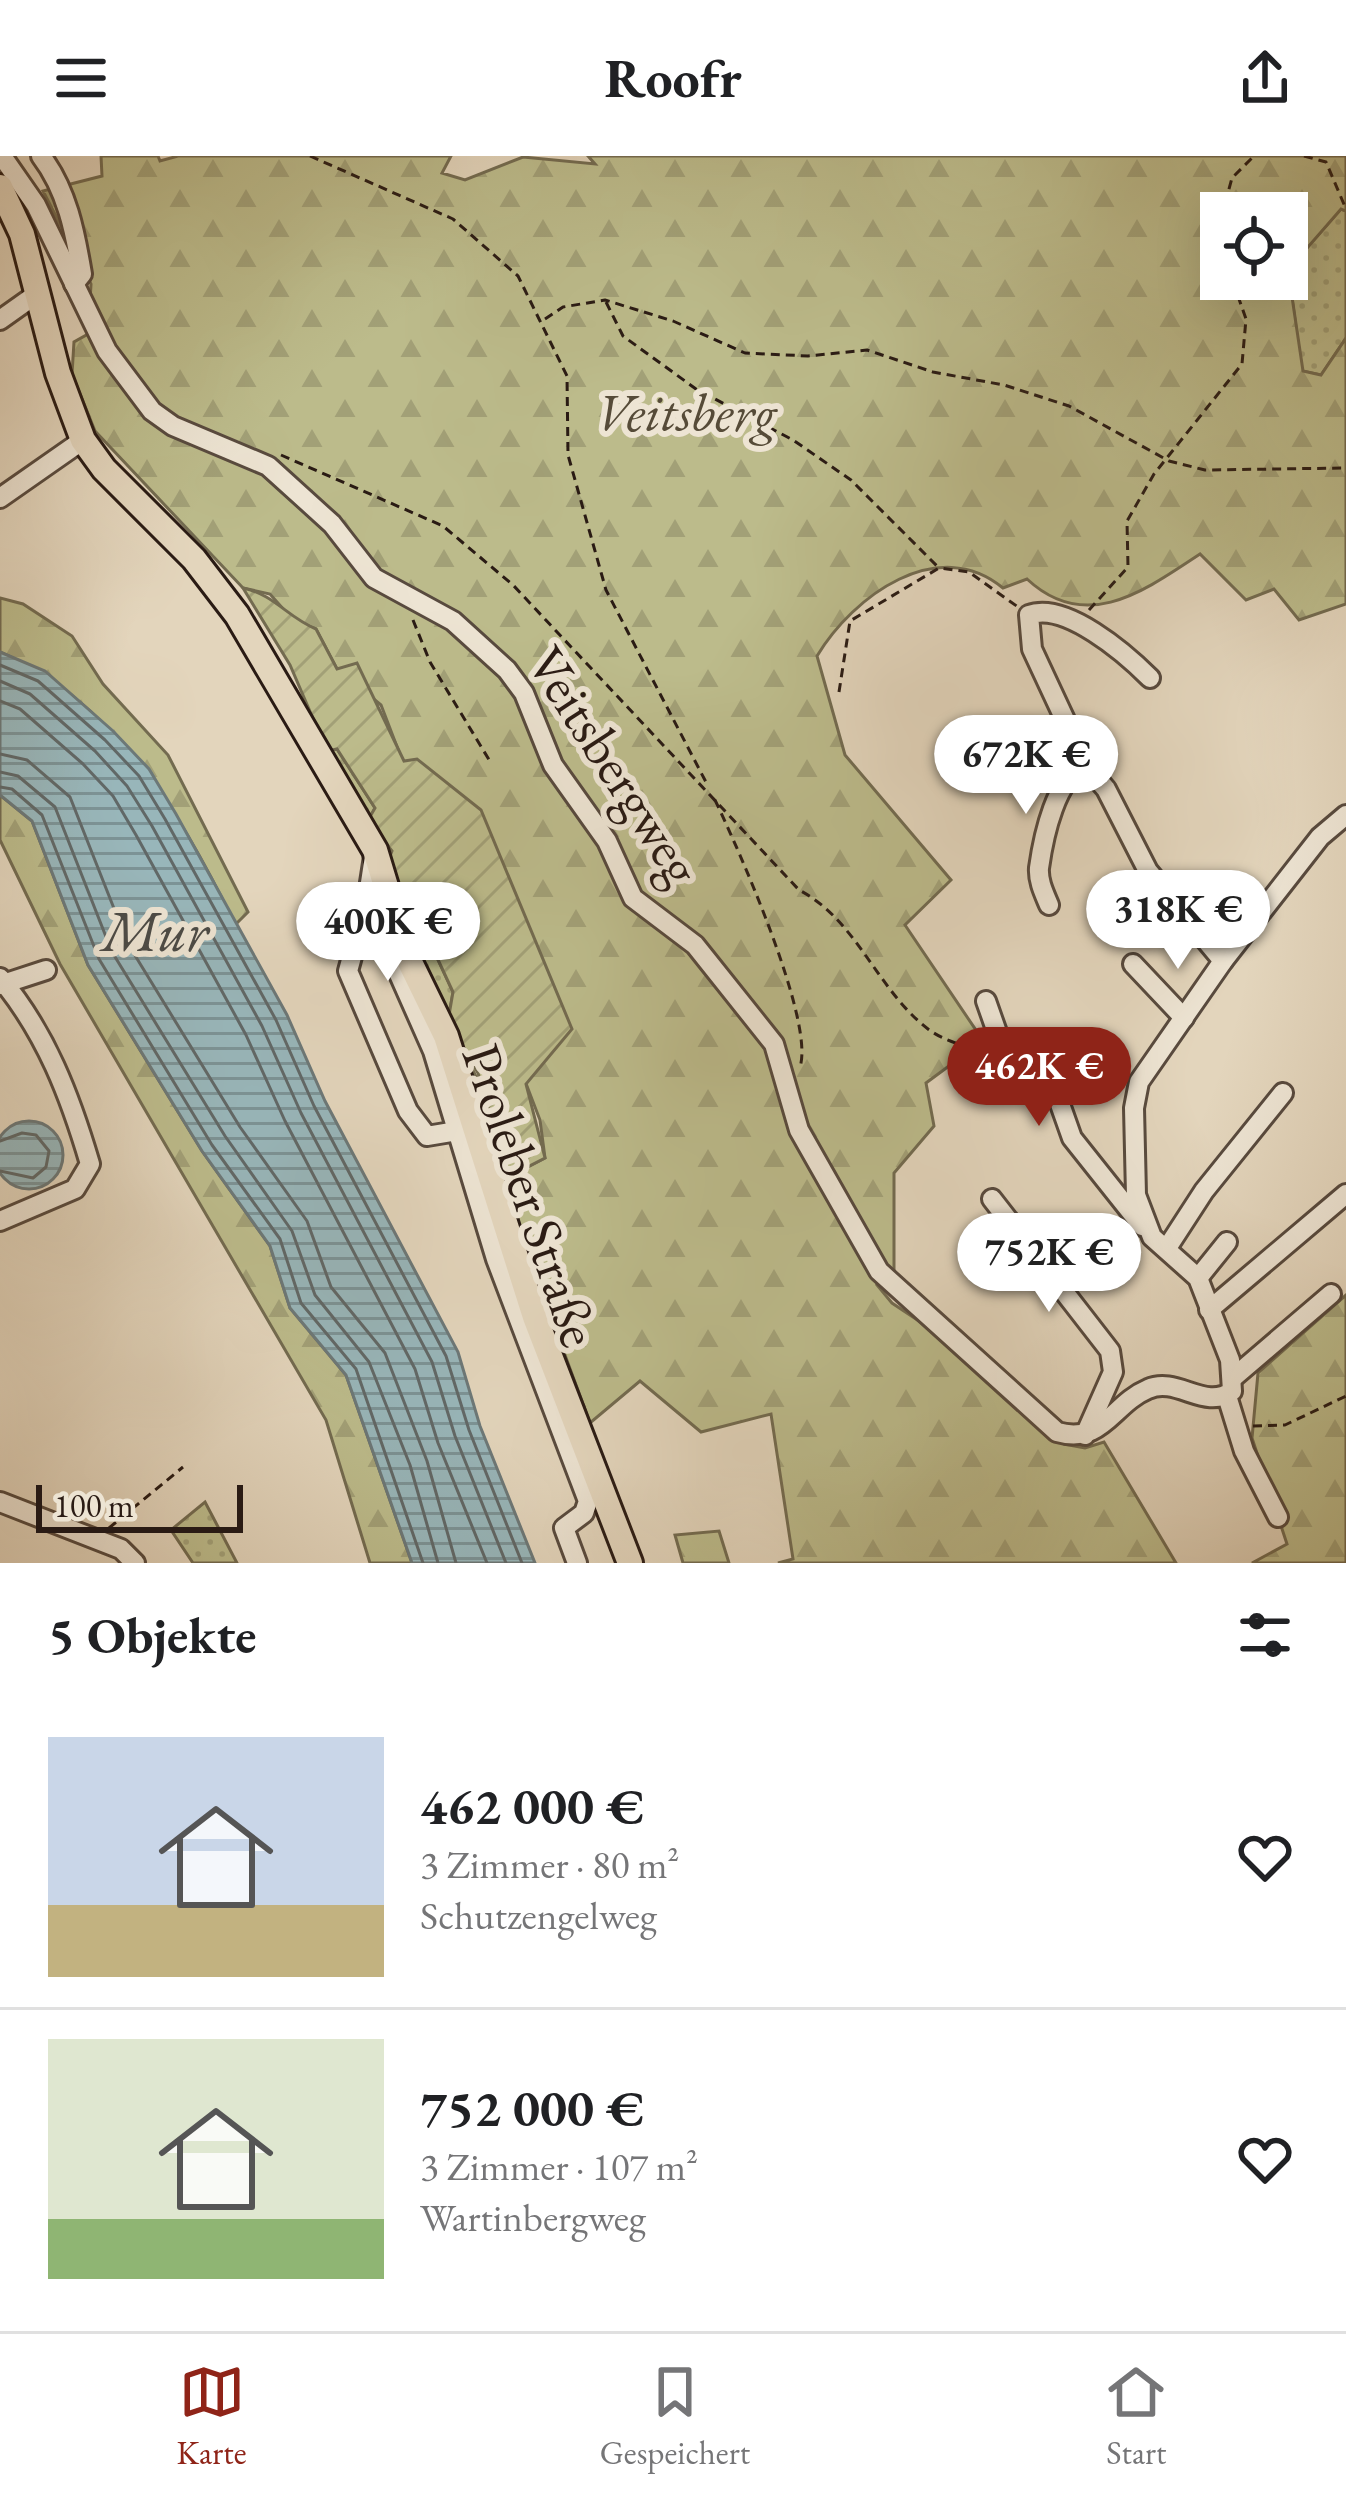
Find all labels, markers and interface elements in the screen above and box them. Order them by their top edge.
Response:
text: Roofr [604,43,742,113]
icon: menu [48,45,114,111]
icon: share [1232,45,1298,111]
map controls [1200,192,1308,300]
button: locate [1200,192,1308,300]
park label: Veitsberg [596,377,778,447]
street label: Veitsbergweg [512,633,718,898]
pin: 672K € [928,715,1124,817]
text: 672K € [961,728,1091,779]
pin: 318K € [1080,870,1276,972]
pin: 400K € [290,882,486,984]
text: 318K € [1113,883,1243,934]
water label: Mur [99,894,211,968]
text: 400K € [323,895,453,946]
pin: 462K € [941,1027,1137,1129]
street label: Proleber Straße [447,1034,615,1356]
text: 462K € [974,1040,1104,1091]
pin: 752K € [951,1213,1147,1315]
text: 752K € [984,1226,1114,1277]
scale bar [36,1479,243,1532]
text: 100 m [54,1484,134,1527]
text: 5 Objekte [48,1602,257,1668]
icon: filters [1232,1602,1298,1668]
text: 462 000 € [420,1773,644,1839]
icon: home [144,1785,288,1929]
icon: heart [1232,1824,1298,1890]
text: 3 Zimmer · 80 m² [420,1839,679,1890]
text: Schutzengelweg [420,1890,657,1941]
text: 752 000 € [420,2075,644,2141]
icon: home [144,2087,288,2231]
icon: heart [1232,2126,1298,2192]
text: 3 Zimmer · 107 m² [420,2141,698,2192]
text: Wartinbergweg [420,2192,646,2243]
tab: Karte [177,2359,247,2474]
tab: Gespeichert [600,2359,750,2474]
tab: Start [1103,2359,1169,2474]

